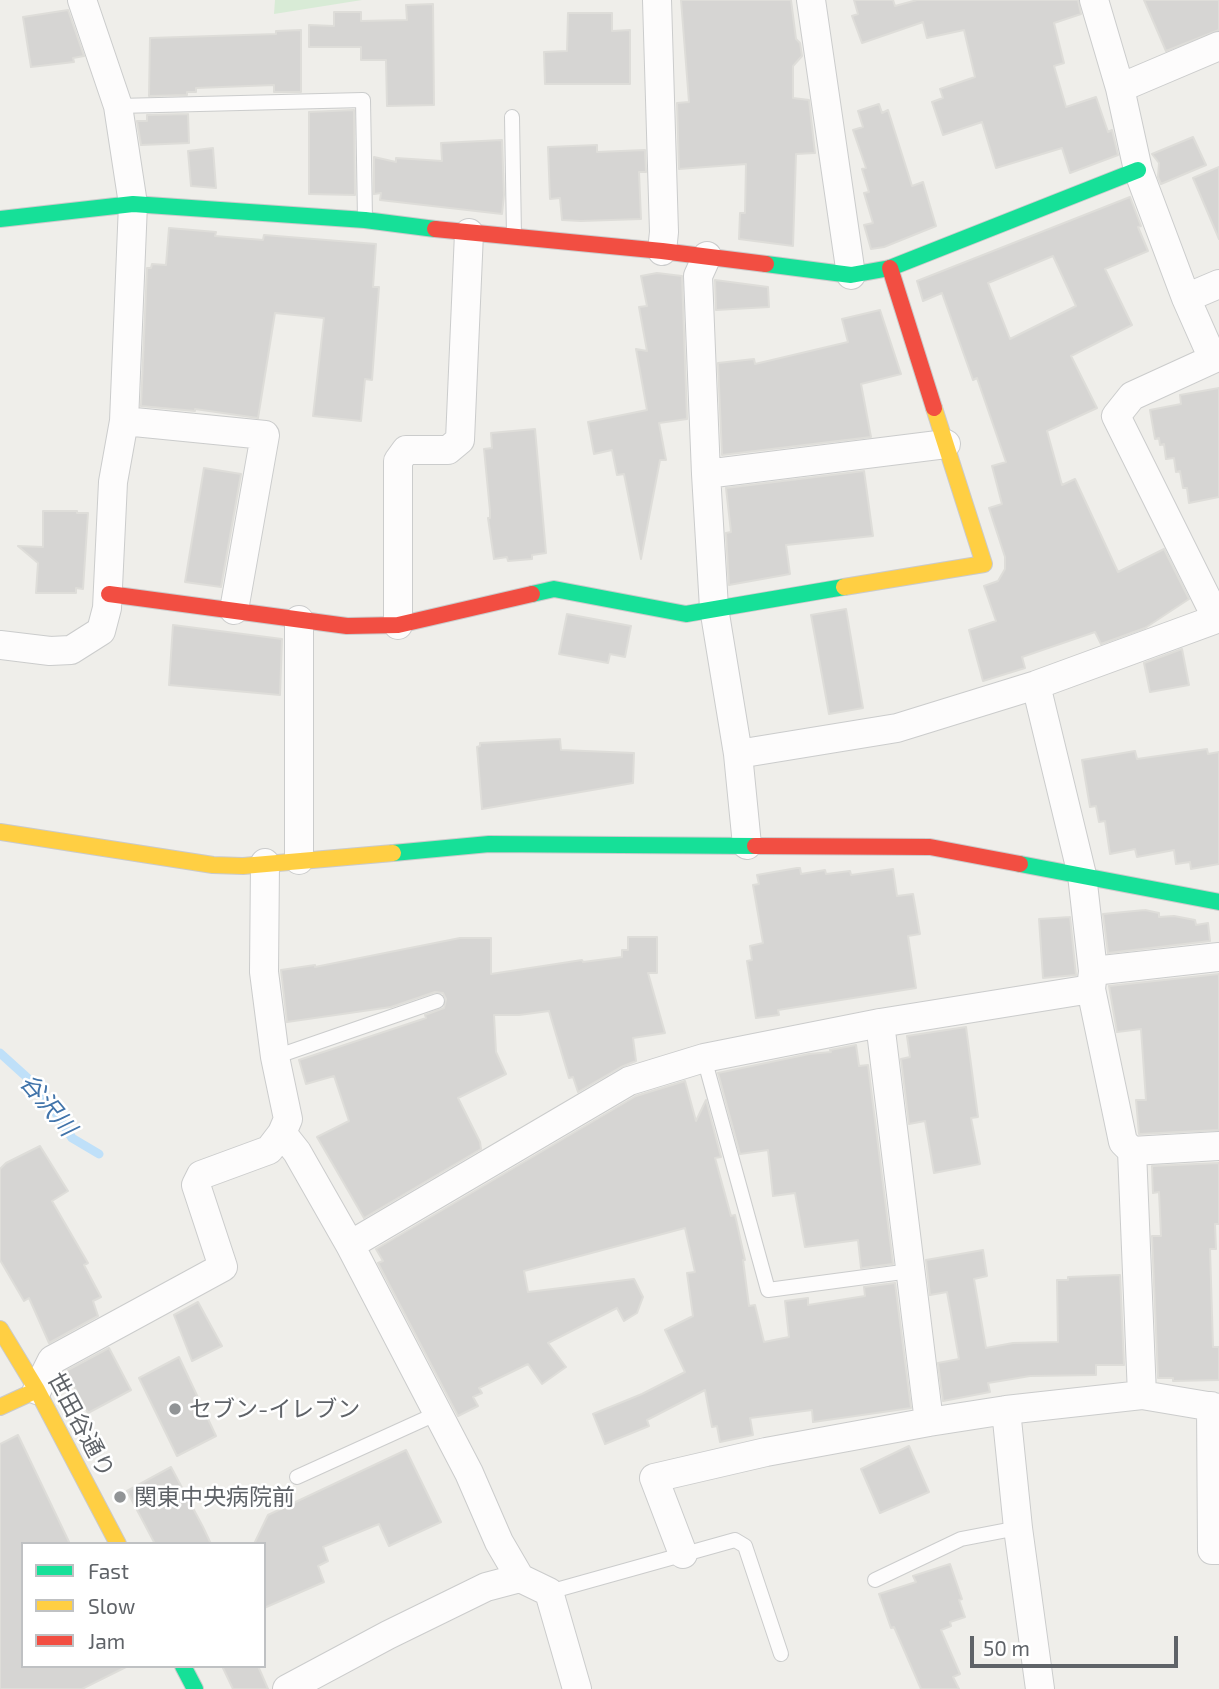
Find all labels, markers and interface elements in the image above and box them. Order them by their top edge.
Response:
water label: 谷沢川 [14,1068,82,1142]
street label: 世田谷通り [42,1368,120,1482]
place label: セブン-イレブン [189,1395,360,1423]
marker: セブン-イレブン [167,1401,183,1417]
place label: 関東中央病院前 [134,1483,295,1511]
marker: 関東中央病院前 [112,1489,128,1505]
legend [21,1542,266,1668]
text: Fast [88,1558,129,1583]
text: Slow [88,1593,135,1618]
scale bar [974,1622,1182,1666]
text: Jam [88,1628,125,1653]
text: 50 m [983,1635,1030,1660]

